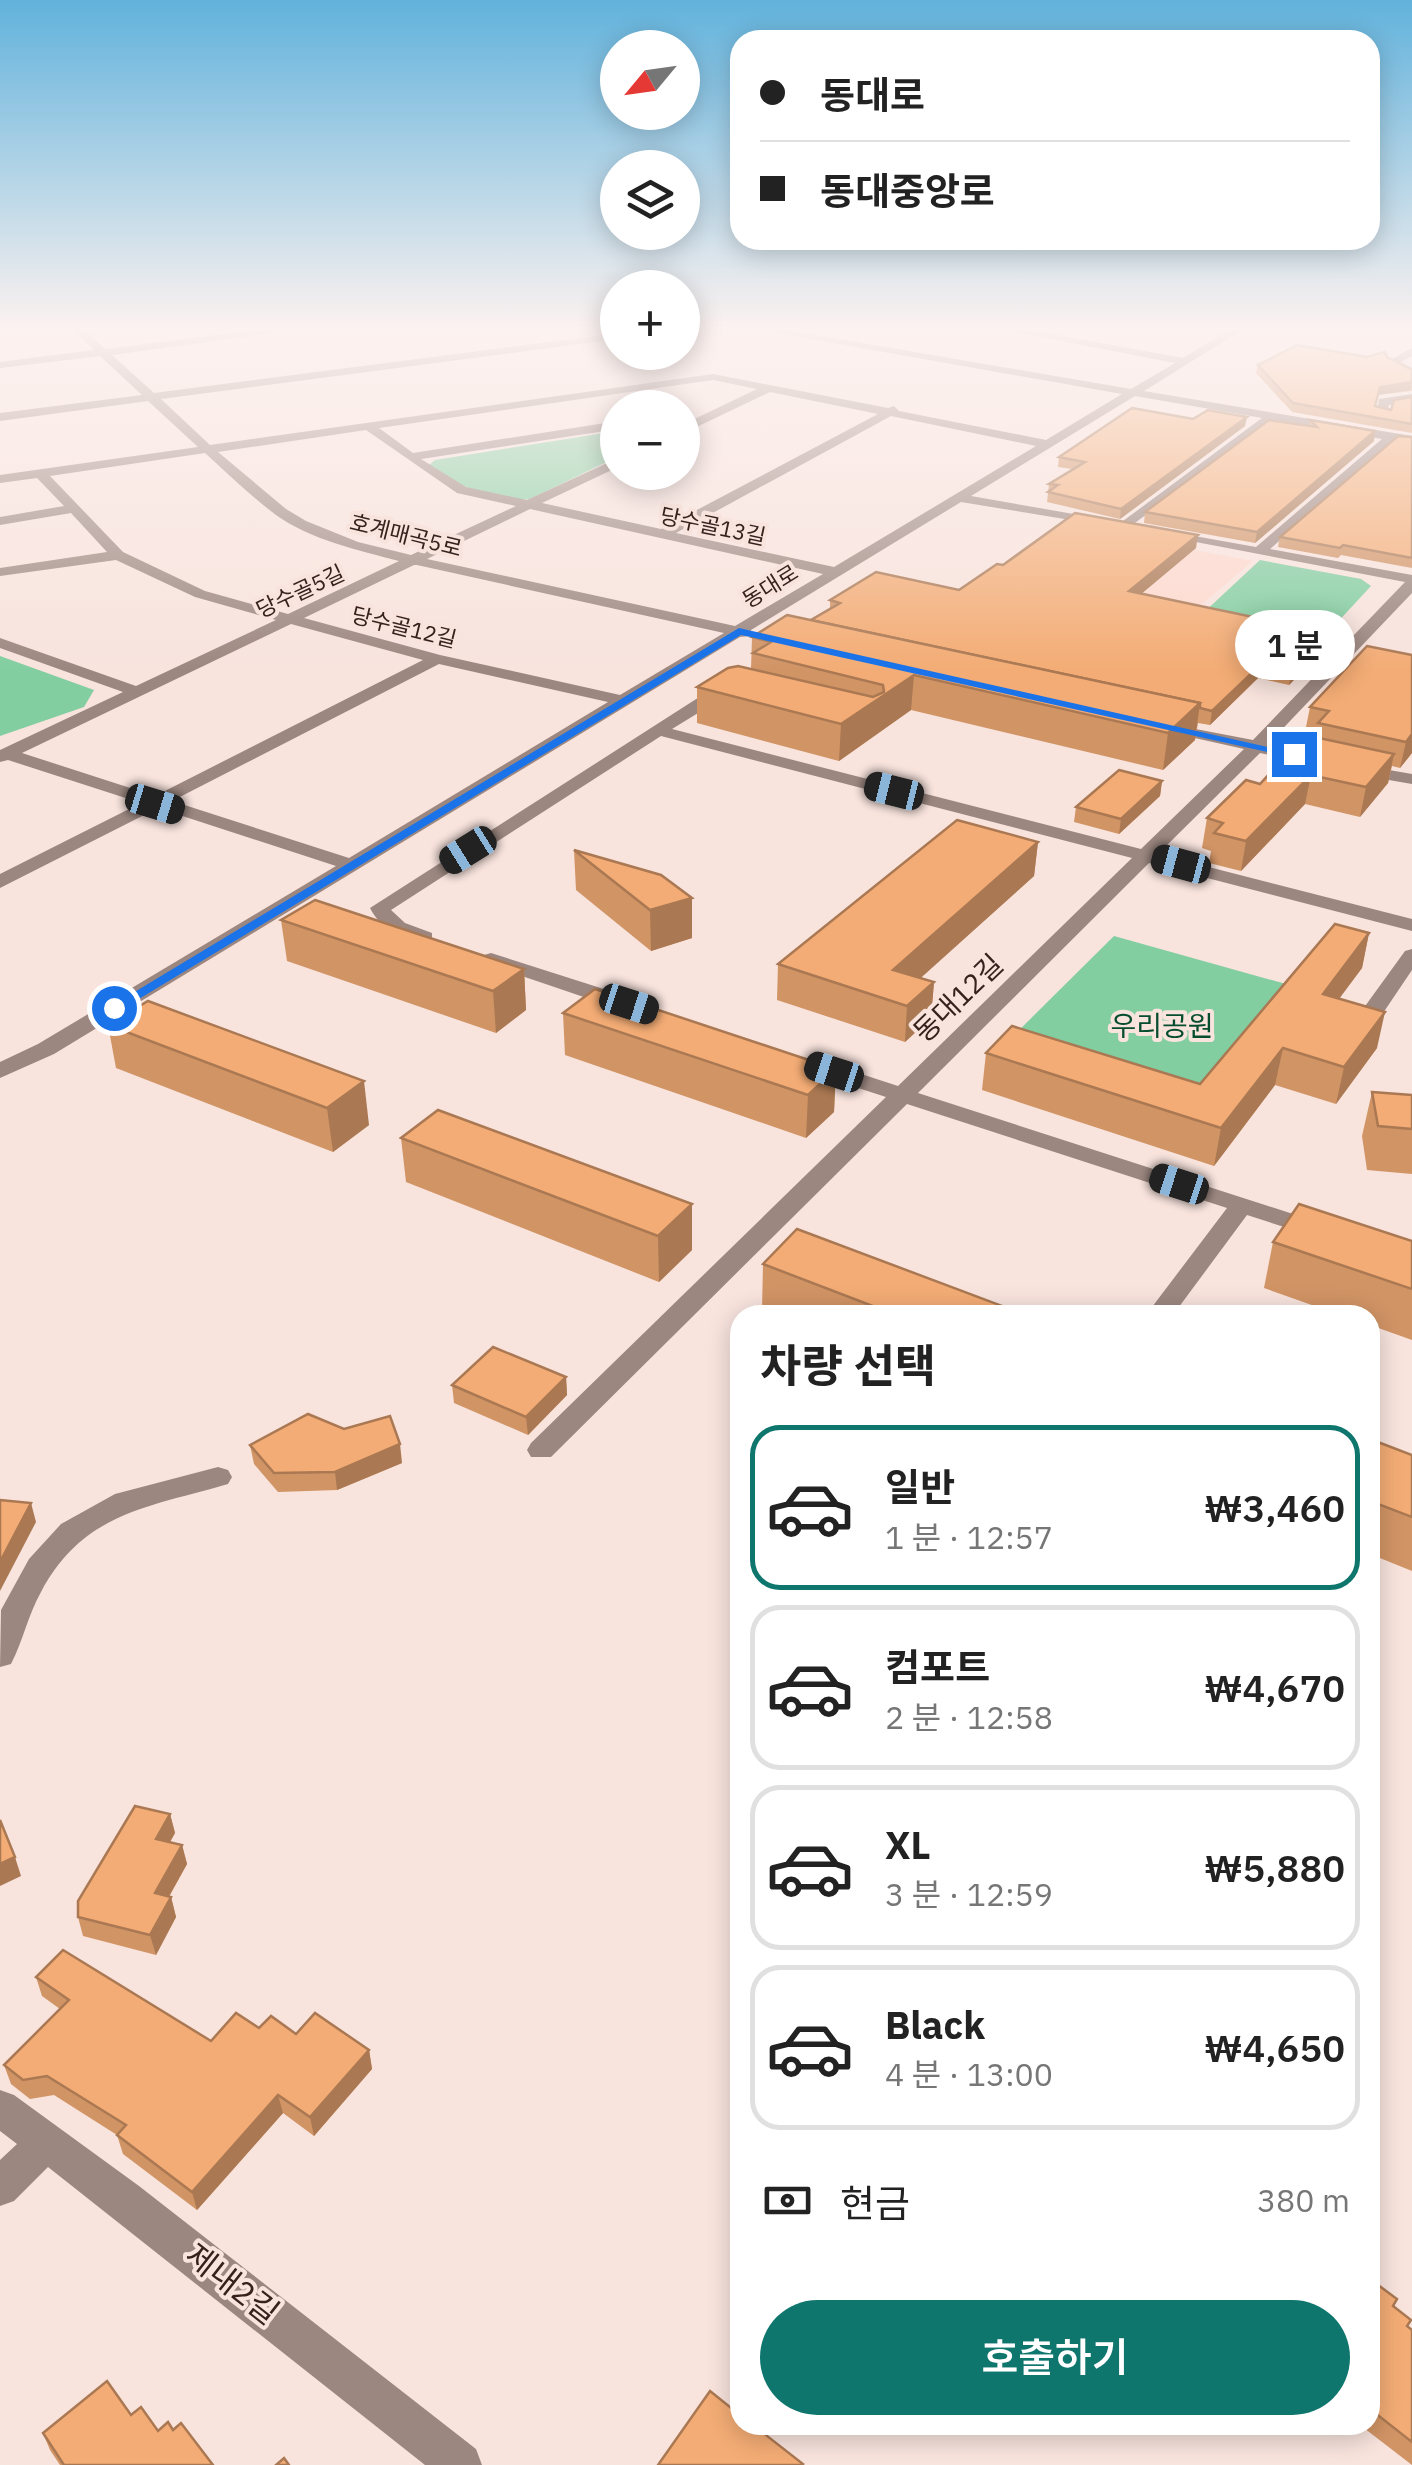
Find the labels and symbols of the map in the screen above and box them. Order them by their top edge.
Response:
north arrow [600,30,700,130]
street label: 당수골13길 [658,500,769,551]
street label: 호계매곡5로 [347,507,465,562]
street label: 동대로 [736,557,803,614]
street label: 당수골5길 [251,558,349,624]
street label: 당수골12길 [349,599,460,654]
callout: 1 분 [1234,609,1354,679]
route end [1272,732,1317,777]
car [861,769,927,813]
car [122,781,188,827]
car [435,821,501,879]
car [1148,842,1214,886]
street label: 동대12길 [905,946,1010,1049]
car [596,980,662,1028]
route start [92,986,137,1031]
park label: 우리공원 [1110,1007,1214,1044]
car [801,1048,867,1096]
car [1146,1160,1212,1208]
street label: 제내2길 [177,2234,288,2333]

